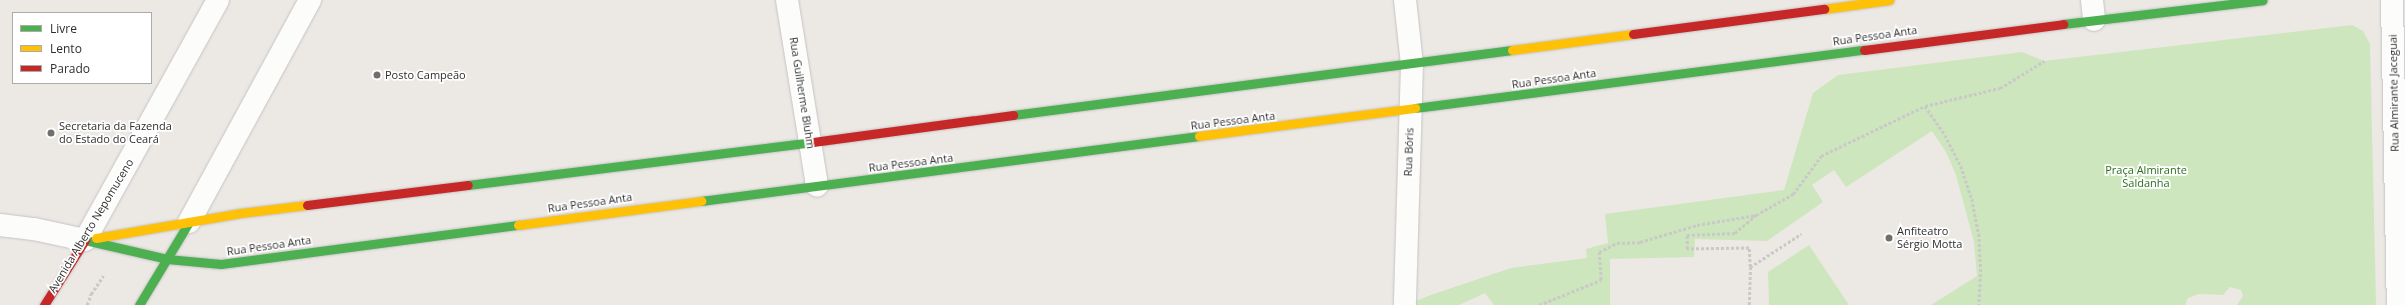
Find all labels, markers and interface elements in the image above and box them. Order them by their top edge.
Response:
legend [12,12,152,84]
text: Livre [50,20,77,37]
street label: Rua Pessoa Anta [1832,24,1918,48]
street label: Rua Almirante Jaceguai [2386,34,2402,152]
street label: Rua Guilherme Bluhm [787,36,817,150]
text: Lento [50,40,82,57]
text: Parado [50,60,90,77]
street label: Rua Pessoa Anta [1511,67,1597,91]
place label: Posto Campeão [385,68,466,82]
marker: Posto Campeão [372,70,382,80]
street label: Rua Pessoa Anta [1190,109,1276,133]
place label: Secretaria da Fazenda do Estado do Ceará [59,120,172,146]
street label: Rua Bóris [1402,127,1416,177]
marker: Secretaria da Fazenda do Estado do Ceará [46,128,56,138]
street label: Rua Pessoa Anta [868,151,954,175]
street label: Avenida Alberto Nepomuceno [46,157,136,295]
park label: Praça Almirante Saldanha [2105,164,2187,190]
street label: Rua Pessoa Anta [547,191,633,215]
place label: Anfiteatro Sérgio Motta [1897,225,1962,251]
marker: Anfiteatro Sérgio Motta [1884,233,1894,243]
street label: Rua Pessoa Anta [226,234,312,258]

